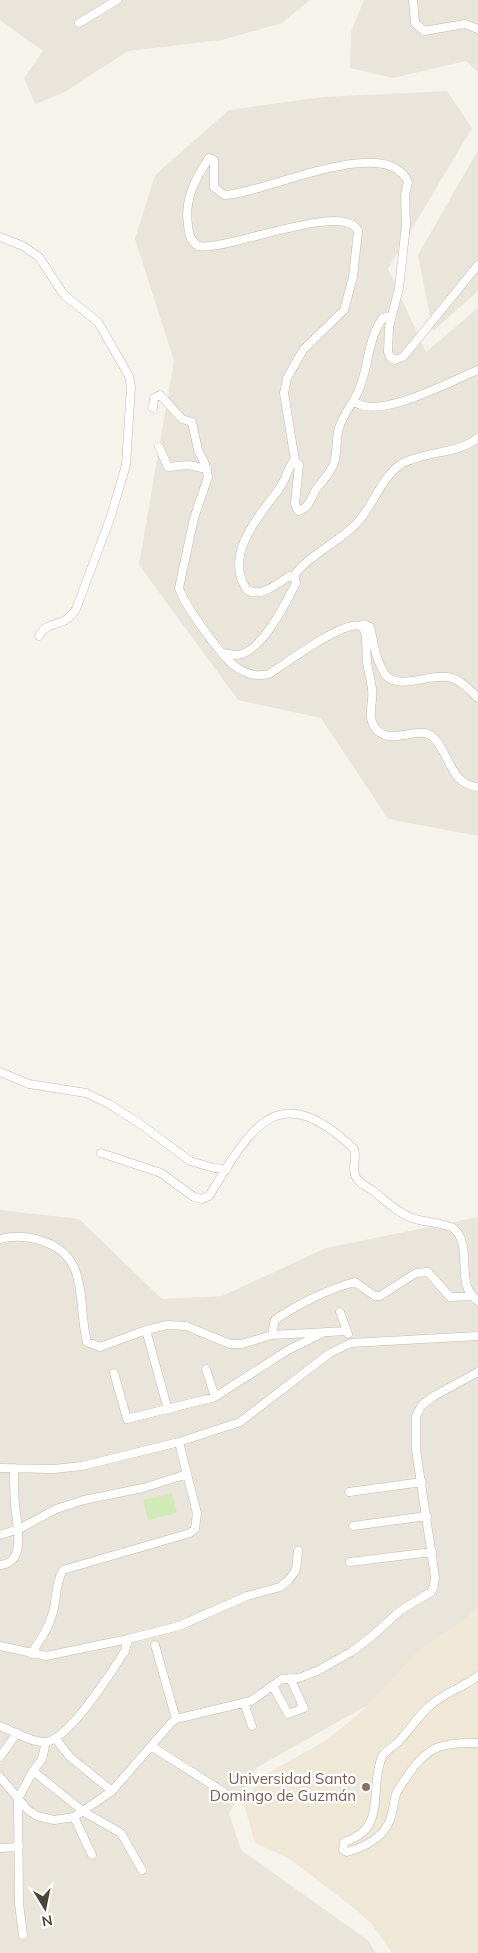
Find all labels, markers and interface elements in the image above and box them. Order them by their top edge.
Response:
place label: Universidad Santo Domingo de Guzmán [210,1769,356,1805]
marker: Universidad Santo Domingo de Guzmán [360,1781,372,1793]
north arrow [20,1883,70,1933]
text: N [40,1911,54,1931]

